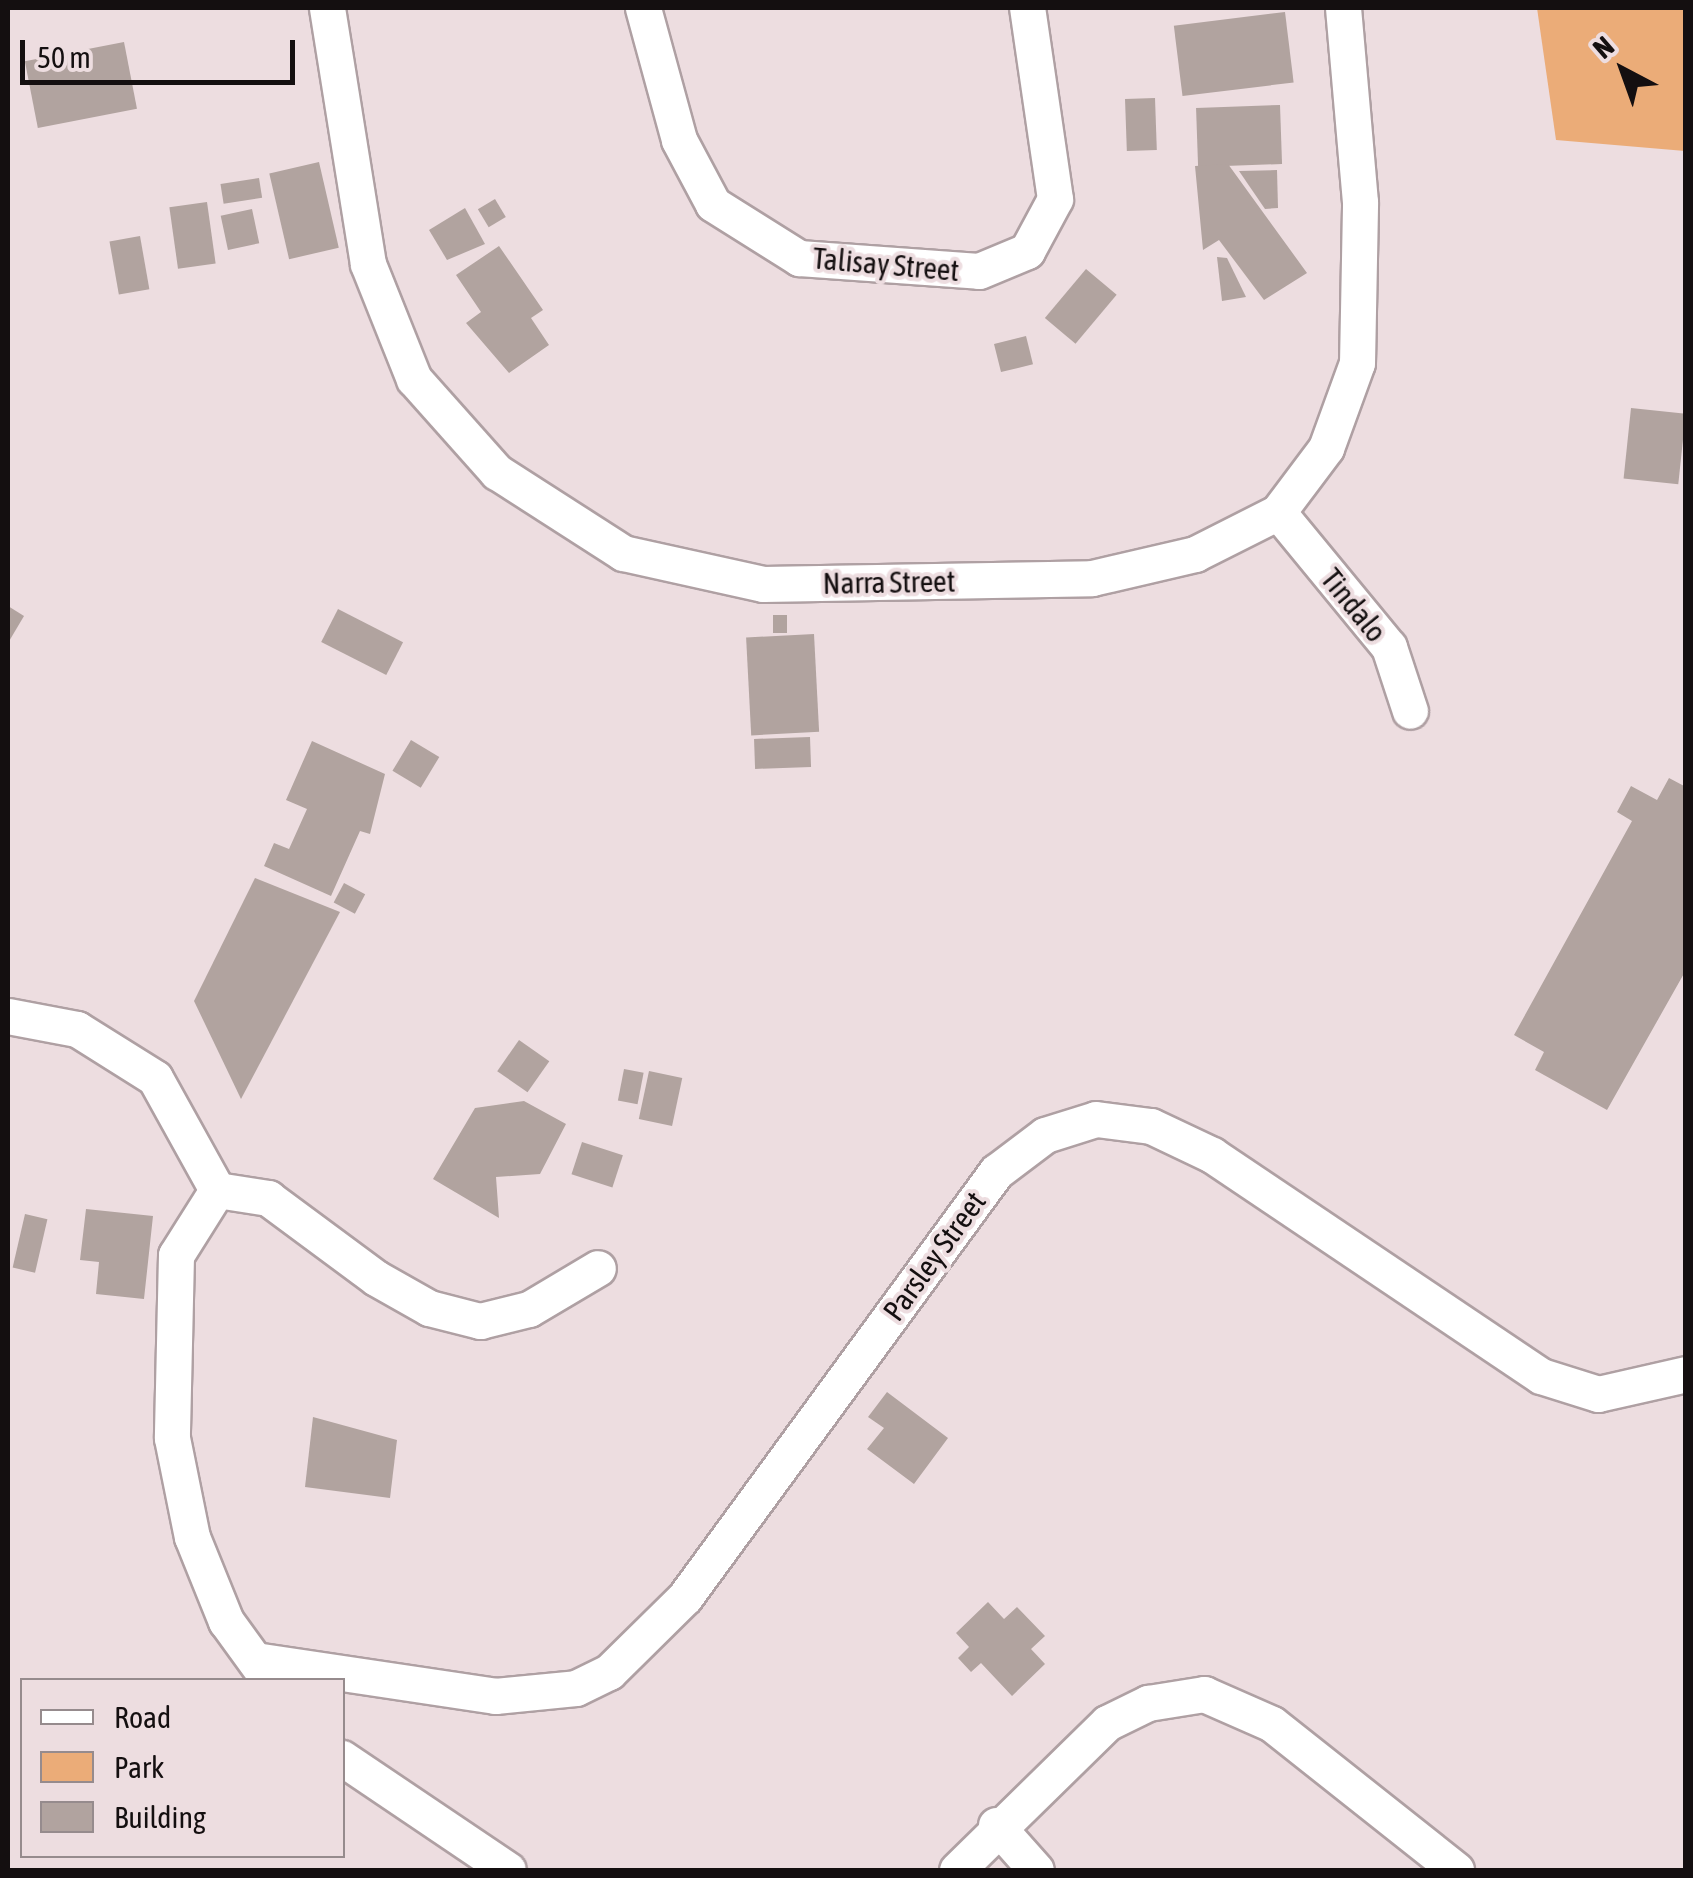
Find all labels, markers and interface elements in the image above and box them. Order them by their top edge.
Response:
scale bar [25,20,300,82]
north arrow [1573,20,1673,120]
text: N [1587,30,1620,65]
text: 50 m [37,40,91,74]
street label: Talisay Street [811,240,961,288]
street label: Tindalo [1314,561,1394,649]
street label: Narra Street [822,563,956,601]
street label: Parsley Street [875,1184,993,1328]
legend [20,1678,345,1858]
text: Road [114,1700,171,1734]
text: Park [114,1750,164,1784]
text: Building [114,1800,206,1834]

